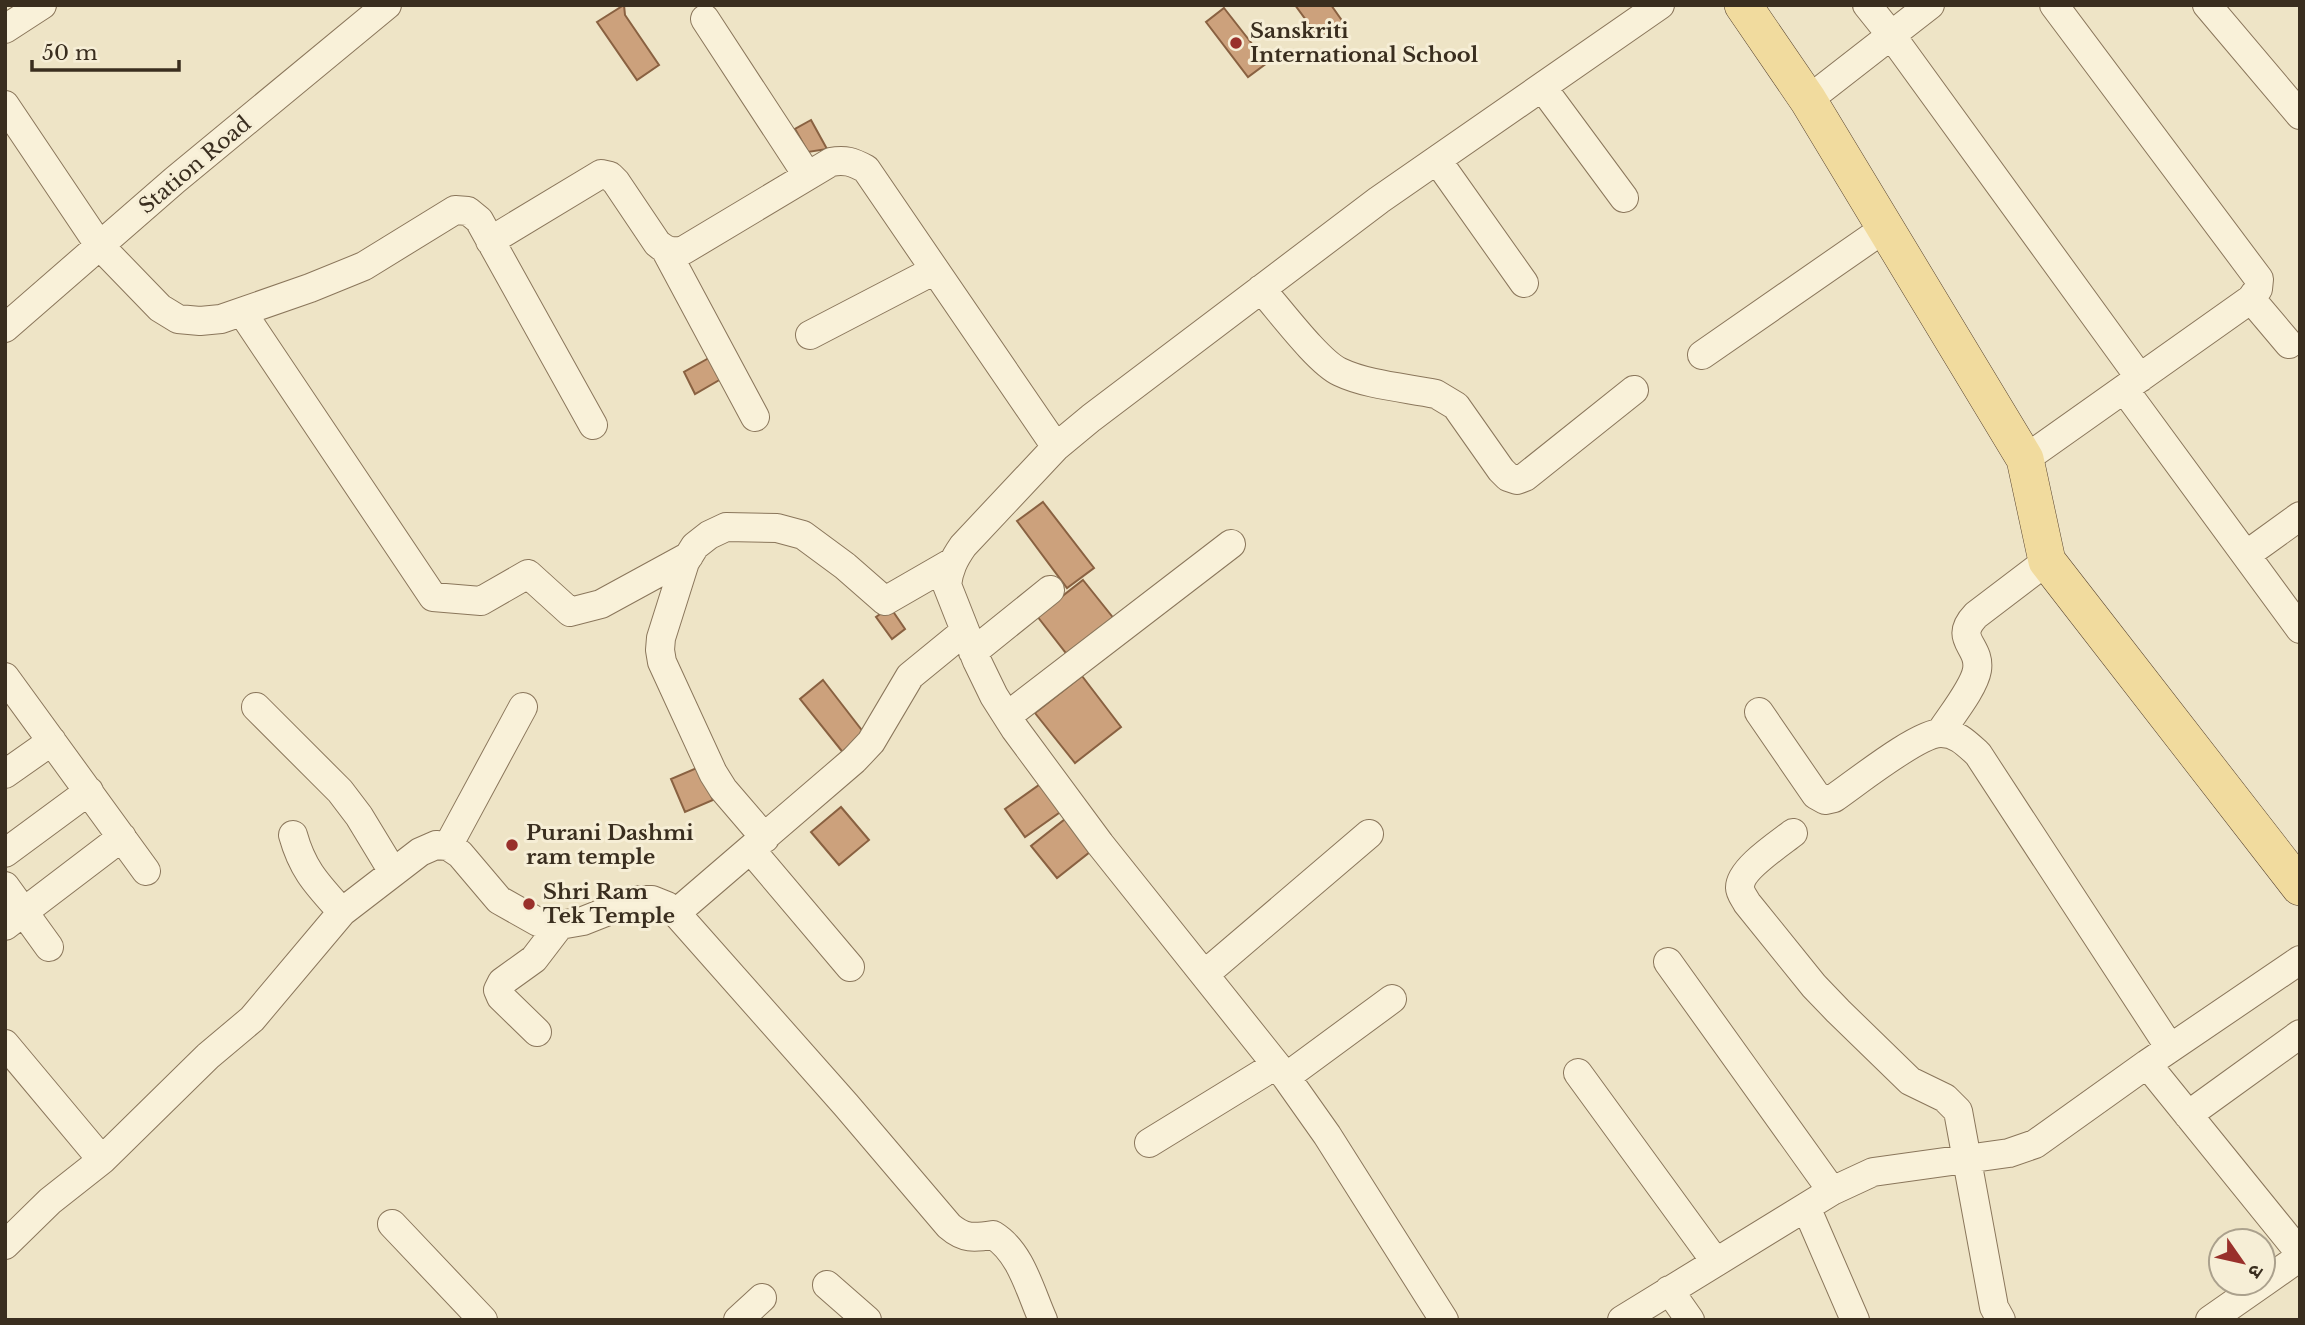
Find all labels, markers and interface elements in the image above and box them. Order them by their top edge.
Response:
place label: Sanskriti International School [1250,18,1479,68]
scale bar [32,28,178,72]
marker: Sanskriti International School [1228,35,1244,51]
text: 50 m [42,40,98,66]
street label: Station Road [134,111,256,219]
place label: Purani Dashmi ram temple [526,820,694,870]
marker: Purani Dashmi ram temple [504,837,520,853]
place label: Shri Ram Tek Temple [543,879,675,929]
marker: Shri Ram Tek Temple [521,896,537,912]
north arrow [2207,1227,2277,1297]
text: उ [2243,1260,2268,1283]

